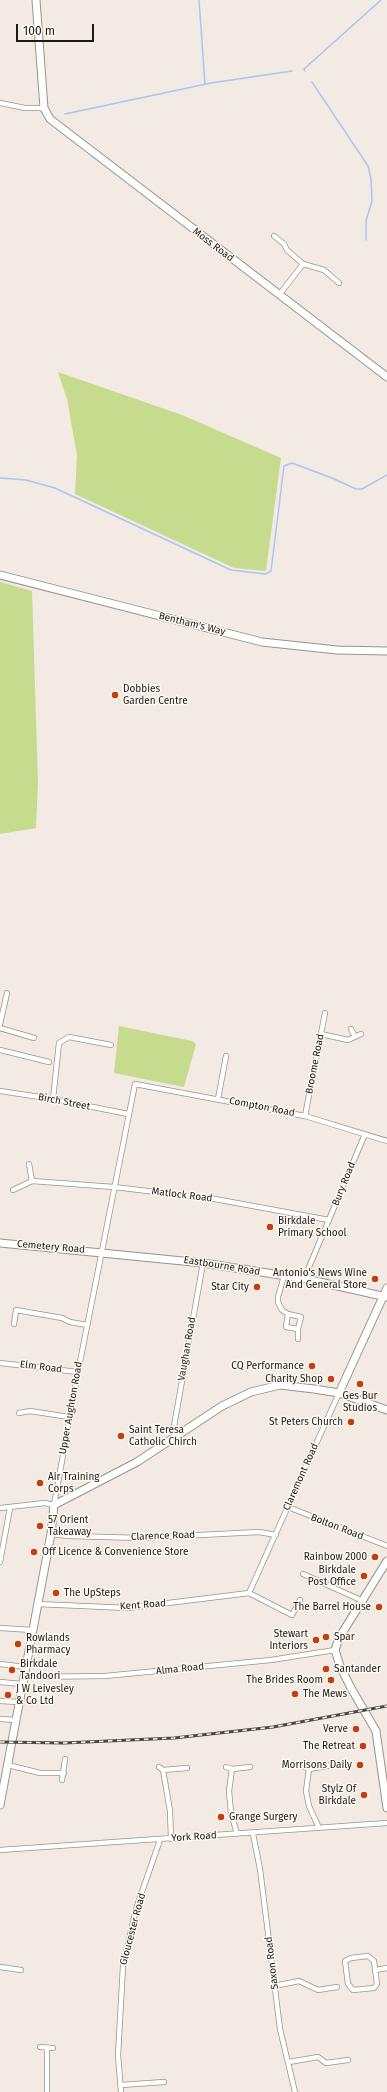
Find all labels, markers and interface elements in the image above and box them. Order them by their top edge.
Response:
scale bar [18,16,96,42]
text: 100 m [23,24,55,38]
street label: Moss Road [190,226,236,264]
street label: Bentham's Way [157,610,227,638]
place label: Dobbies Garden Centre [123,683,188,706]
marker: Dobbies Garden Centre [110,690,120,700]
street label: Broome Road [303,1033,327,1095]
street label: Birch Street [37,1091,91,1113]
street label: Compton Road [228,1095,296,1119]
street label: Bury Road [330,1160,358,1208]
street label: Matlock Road [151,1185,213,1205]
place label: Birkdale Primary School [278,1215,346,1238]
marker: Birkdale Primary School [265,1222,275,1232]
street label: Cemetery Road [16,1238,86,1256]
street label: Eastbourne Road [183,1254,261,1278]
place label: Antonio's News Wine And General Store [273,1267,367,1290]
marker: Antonio's News Wine And General Store [370,1274,380,1284]
place label: Star City [211,1281,249,1293]
marker: Star City [252,1282,262,1292]
street label: Vaughan Road [175,1316,199,1382]
street label: Elm Road [19,1358,63,1376]
place label: CQ Performance [231,1360,304,1372]
street label: Upper Aughton Road [57,1361,85,1455]
marker: CQ Performance [307,1361,317,1371]
place label: Charity Shop [265,1373,323,1385]
marker: Charity Shop [326,1374,336,1384]
marker: Ges Bur Studios [355,1379,365,1389]
place label: Ges Bur Studios [343,1390,377,1414]
place label: St Peters Church [269,1416,343,1428]
marker: St Peters Church [346,1417,356,1427]
place label: Saint Teresa Catholic Chirch [129,1424,197,1448]
marker: Saint Teresa Catholic Chirch [116,1431,126,1441]
street label: Claremont Road [281,1441,321,1513]
place label: Air Training Corps [48,1471,99,1494]
marker: Air Training Corps [35,1478,45,1488]
street label: Bolton Road [309,1511,365,1543]
place label: 57 Orient Takeaway [48,1514,91,1538]
marker: 57 Orient Takeaway [35,1521,45,1531]
street label: Clarence Road [131,1529,195,1543]
place label: Off Licence & Convenience Store [42,1546,188,1558]
marker: Off Licence & Convenience Store [29,1547,39,1557]
place label: Rainbow 2000 [304,1551,367,1563]
marker: Rainbow 2000 [370,1552,380,1562]
place label: Birkdale Post Office [308,1564,356,1588]
marker: Birkdale Post Office [359,1571,369,1581]
place label: The UpSteps [64,1587,121,1599]
marker: The UpSteps [51,1588,61,1598]
street label: Kent Road [119,1597,167,1613]
place label: The Barrel House [293,1601,371,1613]
marker: The Barrel House [374,1602,384,1612]
place label: Stewart Interiors [269,1628,308,1652]
place label: Spar [334,1631,355,1643]
place label: Rowlands Pharmacy [26,1632,70,1656]
marker: Spar [321,1632,331,1642]
marker: Stewart Interiors [311,1635,321,1645]
marker: Rowlands Pharmacy [13,1639,23,1649]
place label: Birkdale Tandoori [20,1658,60,1682]
street label: Alma Road [155,1661,205,1677]
place label: Santander [334,1663,381,1675]
marker: Santander [321,1664,331,1674]
marker: Birkdale Tandoori [7,1665,17,1675]
place label: The Brides Room [246,1674,323,1686]
marker: The Brides Room [326,1675,336,1685]
place label: J W Leivesley & Co Ltd [16,1683,74,1706]
place label: The Mews [303,1688,347,1700]
marker: The Mews [290,1689,300,1699]
marker: J W Leivesley & Co Ltd [3,1690,13,1700]
place label: Verve [323,1723,348,1735]
marker: Verve [351,1724,361,1734]
place label: The Retreat [303,1740,355,1752]
marker: The Retreat [358,1741,368,1751]
place label: Morrisons Daily [282,1759,352,1771]
marker: Morrisons Daily [355,1760,365,1770]
place label: Stylz Of Birkdale [319,1783,356,1806]
marker: Stylz Of Birkdale [359,1790,369,1800]
place label: Grange Surgery [229,1811,298,1823]
marker: Grange Surgery [216,1812,226,1822]
street label: York Road [171,1829,217,1845]
street label: Gloucester Road [118,1892,148,1966]
street label: Saxon Road [263,1936,281,1990]

